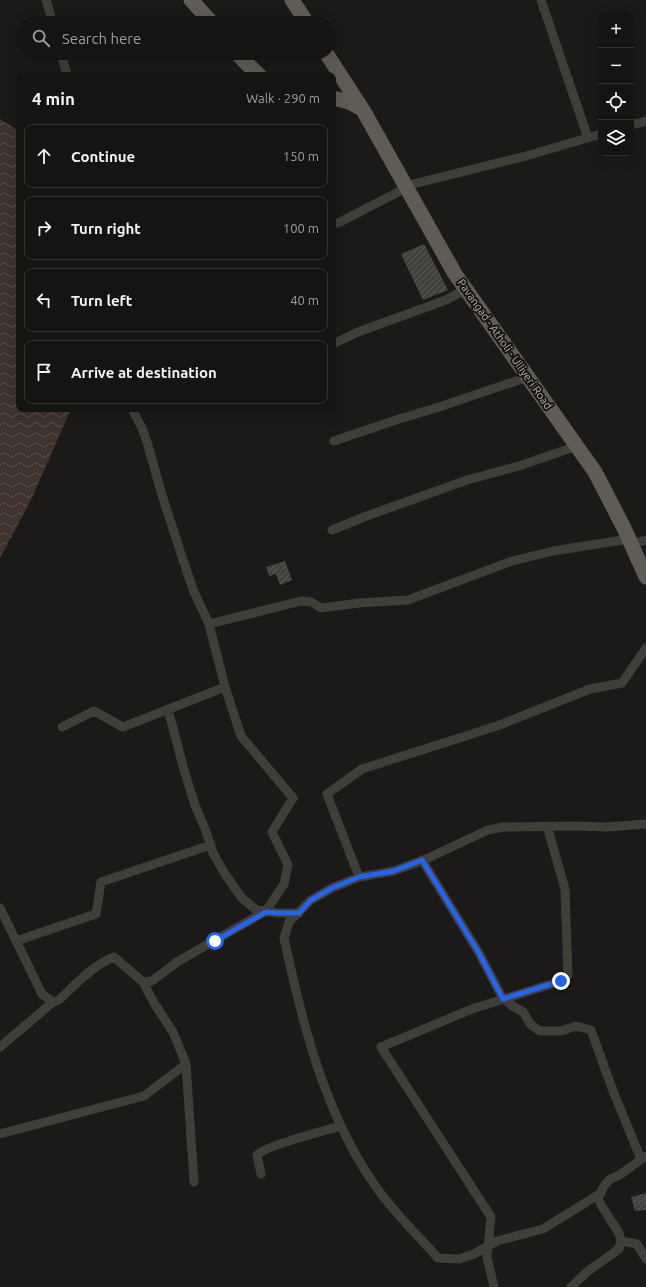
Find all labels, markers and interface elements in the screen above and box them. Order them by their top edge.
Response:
map controls [598,12,634,156]
button: + [598,12,634,48]
search box [16,16,336,60]
icon: search [30,27,52,49]
text: Search here [62,30,141,47]
button: − [598,48,634,84]
button: locate [598,84,634,120]
text: 4 min [32,89,75,108]
text: Walk · 290 m [246,91,320,105]
button: layers [598,120,634,156]
icon: ahead [33,145,55,167]
text: Continue [71,148,135,165]
text: 150 m [283,149,319,163]
icon: right [33,217,55,239]
text: Turn right [71,220,141,237]
text: 100 m [283,221,319,235]
street label: Pavangad - Atholi - Ulliyeri Road [455,277,555,411]
icon: left [33,289,55,311]
text: Turn left [71,292,132,309]
text: 40 m [290,293,319,307]
icon: arrive [33,361,55,383]
text: Arrive at destination [71,364,217,381]
route start [206,932,224,950]
route end [552,972,570,990]

